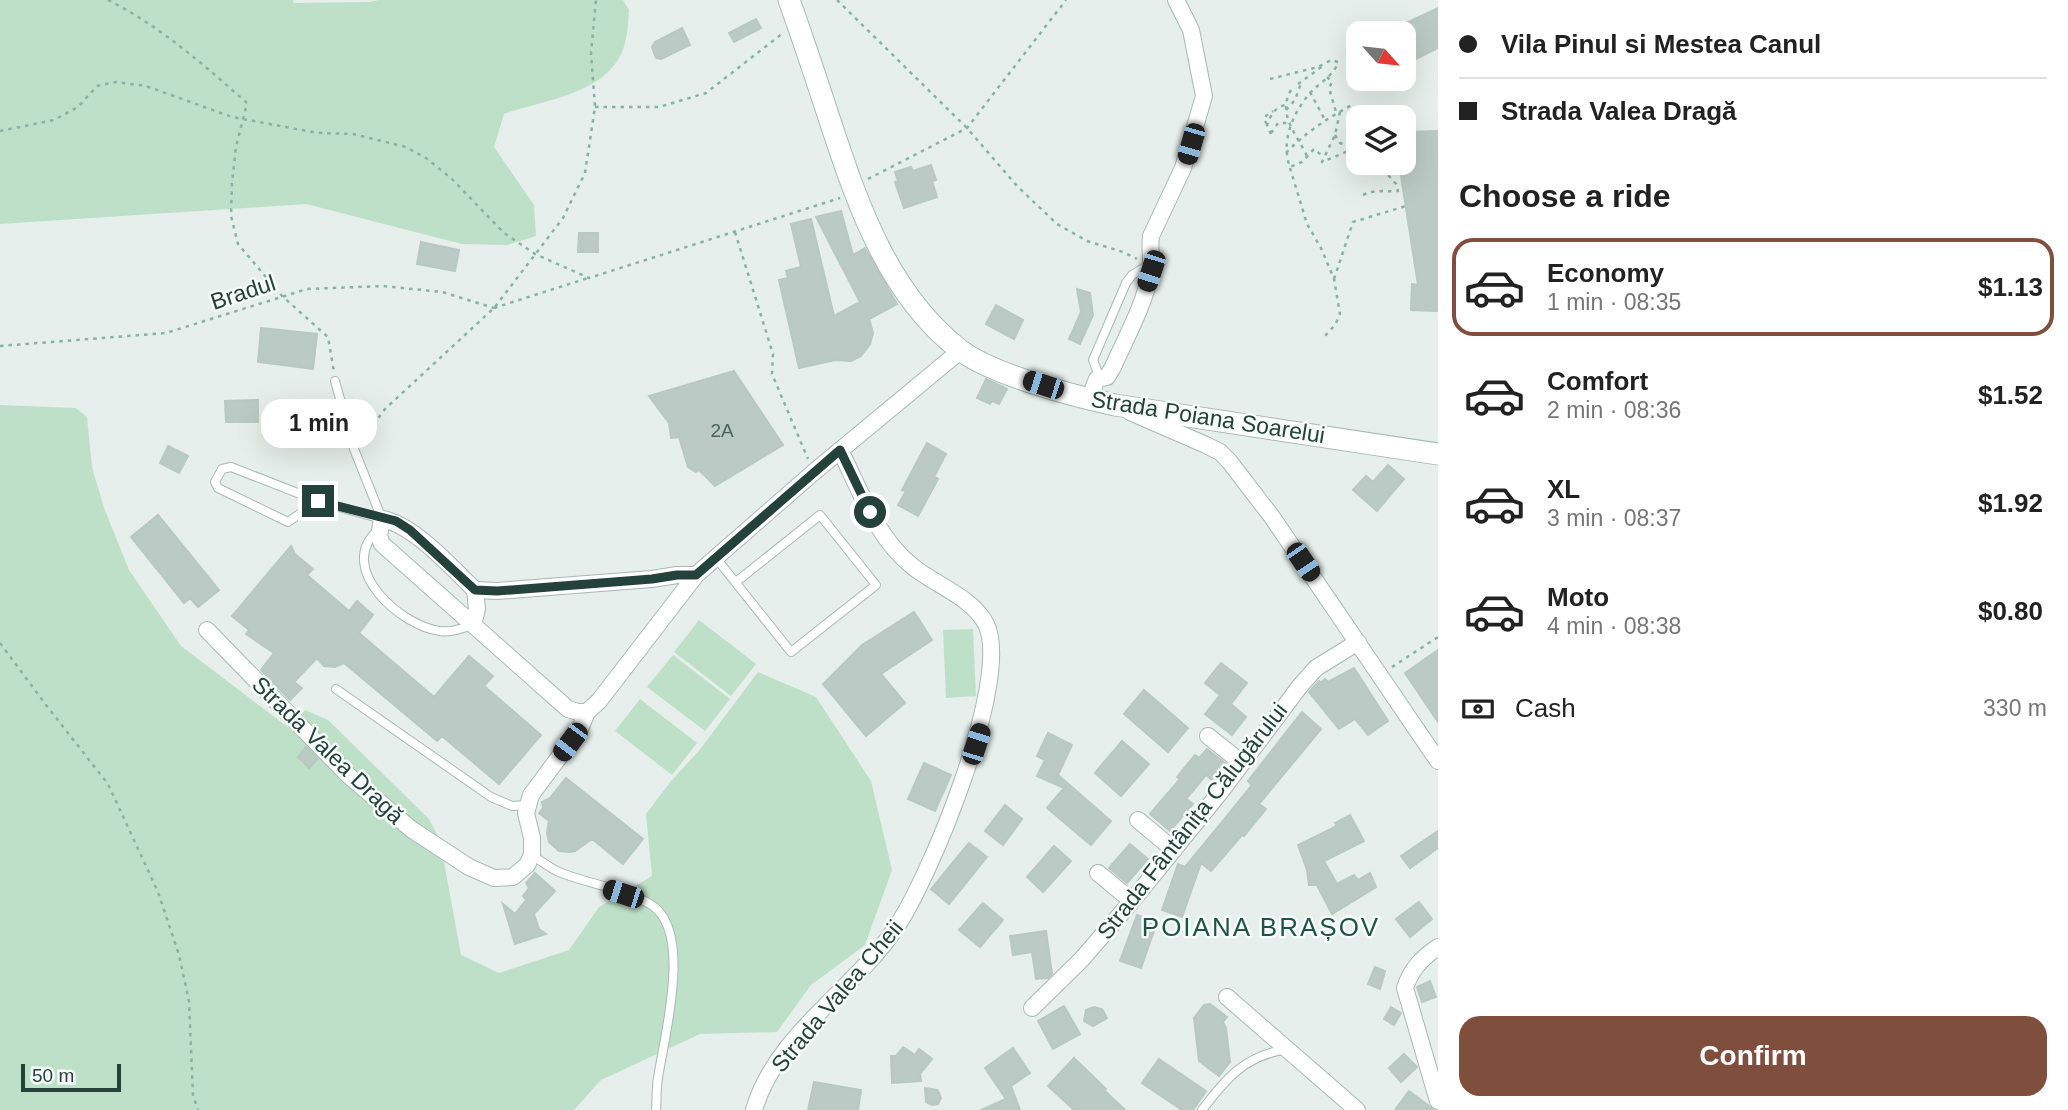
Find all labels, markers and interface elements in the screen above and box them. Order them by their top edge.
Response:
north arrow [1346,21,1416,91]
map controls [1346,21,1416,175]
text: Vila Pinul si Mestea Canul [1501,29,1821,59]
text: Strada Valea Dragă [1501,96,1737,126]
button: layers [1346,105,1416,175]
car [1176,121,1207,167]
text: Choose a ride [1459,178,1671,214]
car [1135,248,1168,294]
icon: car [1463,256,1526,319]
text: Economy [1547,258,1664,288]
street label: Bradul [207,269,279,315]
text: $1.13 [1978,272,2043,302]
text: 1 min · 08:35 [1547,289,1681,315]
icon: car [1463,364,1526,427]
text: Comfort [1547,366,1648,396]
car [1020,369,1067,401]
text: $1.52 [1978,380,2043,410]
street label: Strada Poiana Soarelui [1089,386,1327,448]
text: 2 min · 08:36 [1547,397,1681,423]
callout: 1 min [260,400,376,448]
text: 1 min [289,410,349,436]
house number: 2A [710,420,734,441]
icon: car [1463,472,1526,535]
text: XL [1547,474,1580,504]
route end [302,485,334,517]
text: $1.92 [1978,488,2043,518]
route start [854,496,886,528]
text: 3 min · 08:37 [1547,505,1681,531]
car [1283,539,1324,585]
icon: car [1463,580,1526,643]
text: Moto [1547,582,1609,612]
text: $0.80 [1978,596,2043,626]
text: 4 min · 08:38 [1547,613,1681,639]
street label: Strada Valea Dragă [247,671,409,829]
icon: cash [1459,690,1497,728]
text: Cash [1515,693,1576,723]
text: 330 m [1983,695,2047,721]
street label: Strada Fântânița Călugărului [1092,698,1292,944]
car [549,719,592,765]
car [960,721,993,767]
car [600,878,647,910]
district label: POIANA BRAȘOV [1142,912,1380,942]
street label: Strada Valea Cheii [766,915,908,1077]
button: Confirm [1459,1016,2047,1096]
scale bar [21,1061,121,1093]
text: 50 m [32,1065,74,1086]

